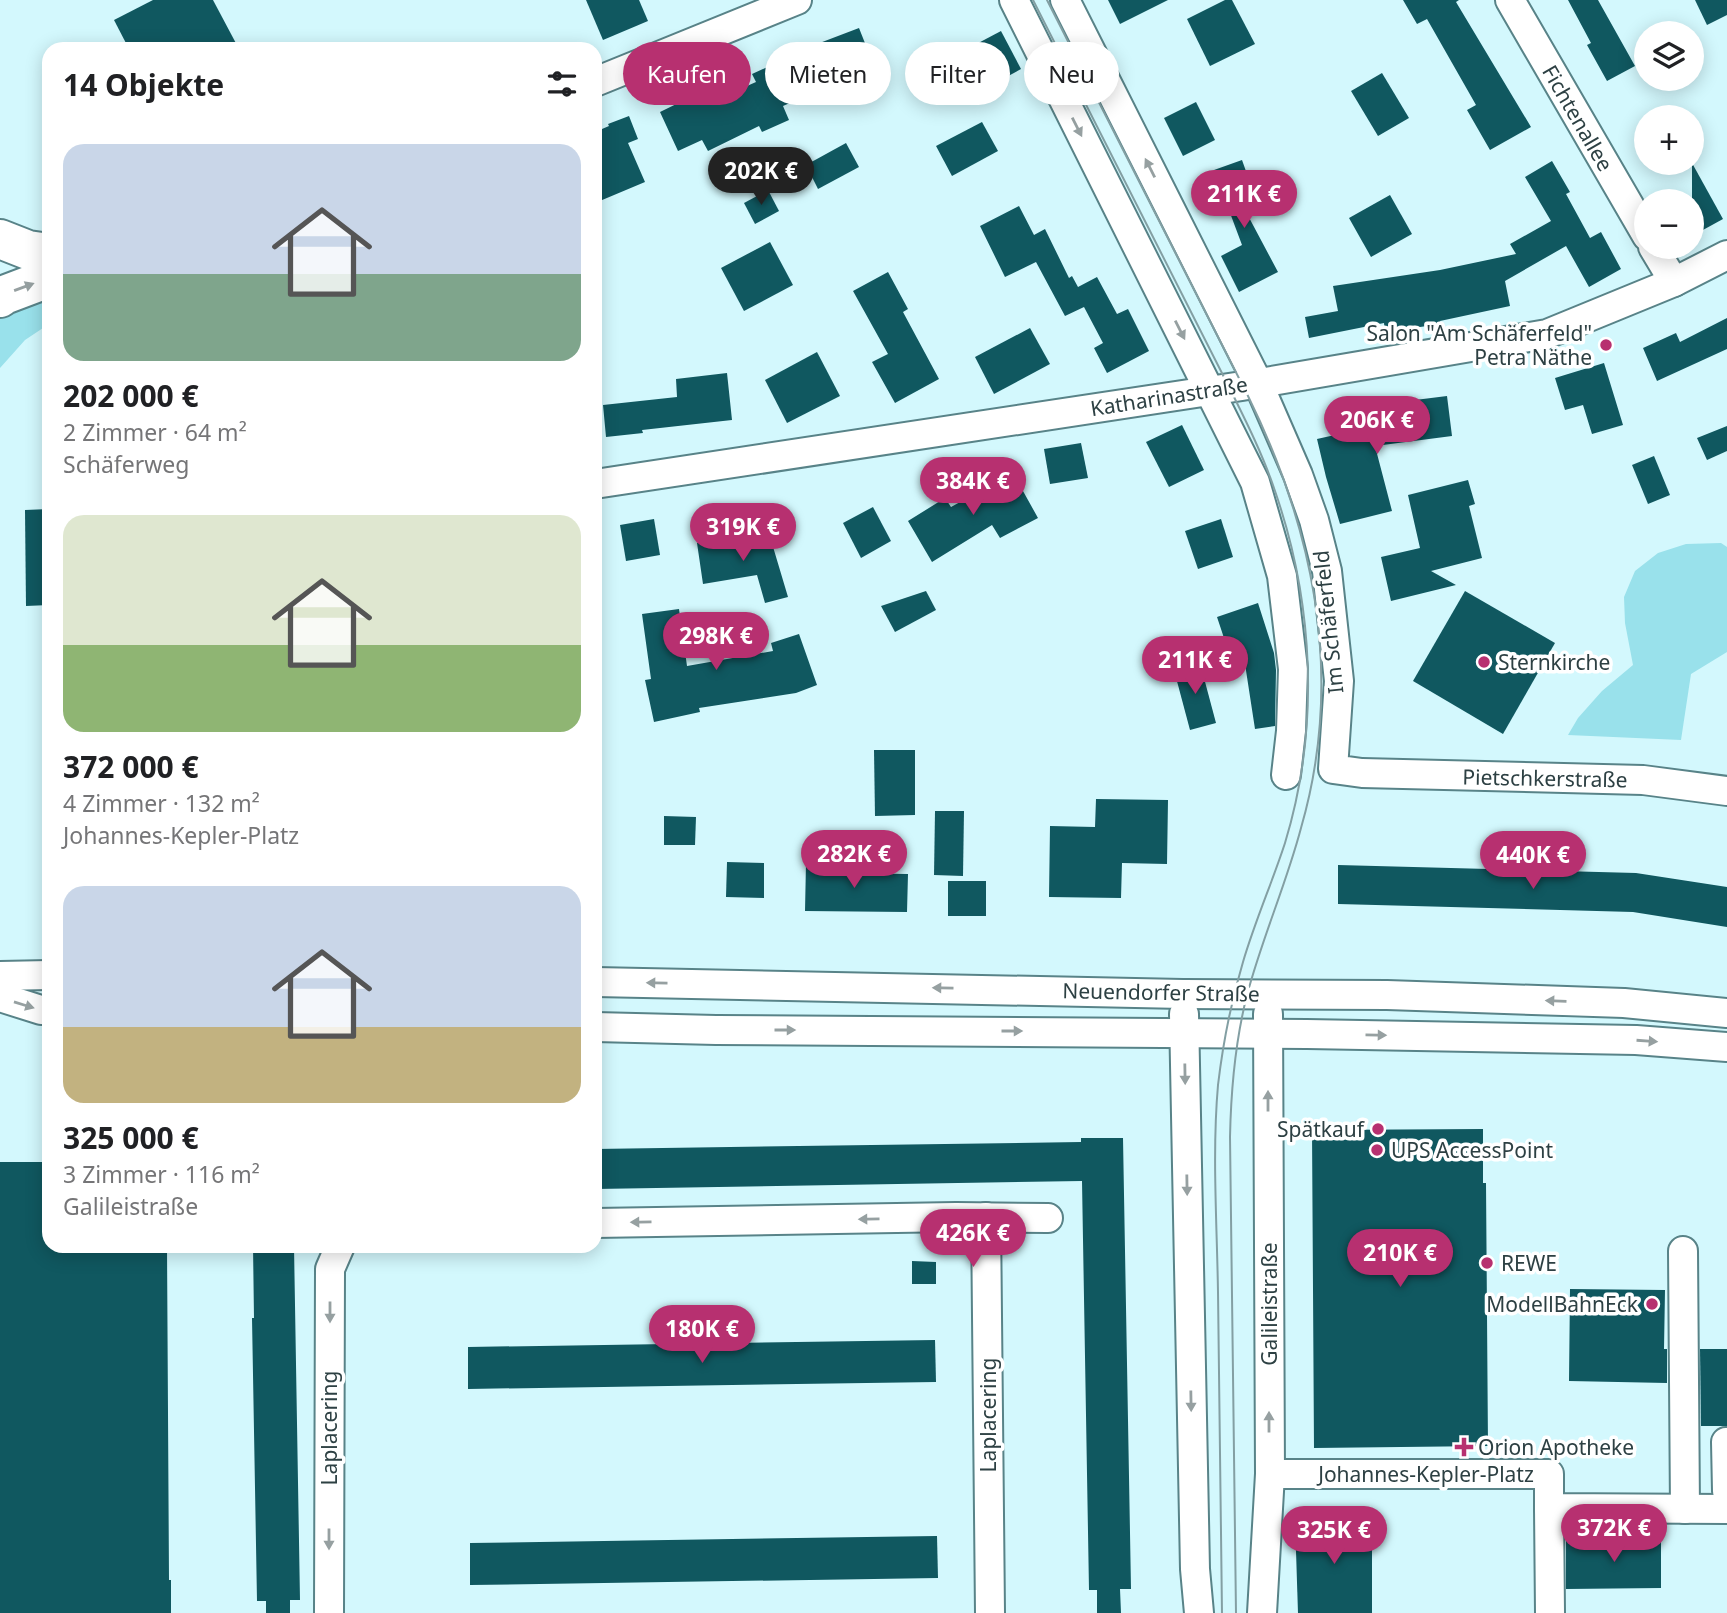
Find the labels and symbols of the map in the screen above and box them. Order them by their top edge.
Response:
street label: Fichtenallee [1536,60,1620,176]
one-way arrow [1072,117,1083,137]
pin: 202K € [704,148,818,207]
one-way arrow [1144,158,1156,178]
pin: 211K € [1187,170,1301,230]
one-way arrow [14,281,35,292]
place label: Salon "Am Schäferfeld" Petra Näthe [1366,319,1592,371]
one-way arrow [1174,320,1185,340]
marker: Salon "Am Schäferfeld" Petra Näthe [1598,337,1614,353]
street label: Katharinastraße [1088,370,1250,422]
pin: 206K € [1320,396,1434,456]
pin: 384K € [916,458,1030,517]
pin: 319K € [686,504,800,563]
street label: Im Schäferfeld [1307,549,1349,695]
pin: 298K € [659,612,773,672]
pin: 211K € [1138,636,1252,696]
place label: Sternkirche [1498,648,1610,676]
marker: Sternkirche [1476,654,1492,670]
street label: Pietschkerstraße [1462,763,1628,793]
pin: 282K € [797,830,911,890]
pin: 440K € [1476,832,1590,891]
street label: Neuendorfer Straße [1062,976,1260,1008]
one-way arrow [645,977,667,989]
one-way arrow [932,983,954,994]
one-way arrow [1545,995,1567,1006]
one-way arrow [14,1000,35,1010]
one-way arrow [774,1024,796,1036]
one-way arrow [1001,1025,1023,1037]
one-way arrow [1365,1029,1387,1041]
one-way arrow [1636,1036,1658,1047]
one-way arrow [1179,1064,1191,1086]
one-way arrow [1262,1090,1274,1112]
place label: Spätkauf [1277,1115,1366,1143]
marker: Spätkauf [1370,1121,1386,1137]
place label: UPS AccessPoint [1391,1136,1553,1164]
marker: UPS AccessPoint [1369,1142,1385,1158]
one-way arrow [1181,1174,1193,1196]
pin: 426K € [916,1210,1030,1269]
one-way arrow [857,1213,879,1224]
one-way arrow [630,1216,652,1228]
pin: 210K € [1343,1230,1457,1289]
street label: Galileistraße [1255,1242,1283,1366]
place label: REWE [1501,1249,1557,1277]
marker: REWE [1479,1255,1495,1271]
place label: ModellBahnEck [1486,1290,1639,1318]
marker: ModellBahnEck [1644,1296,1660,1312]
one-way arrow [324,1301,336,1323]
pin: 180K € [645,1306,759,1365]
street label: Laplacering [974,1358,1002,1472]
street label: Laplacering [315,1371,343,1485]
one-way arrow [1186,1390,1197,1412]
one-way arrow [1263,1411,1275,1433]
place label: Orion Apotheke [1478,1433,1634,1461]
marker: Orion Apotheke [1456,1439,1472,1455]
street label: Johannes-Kepler-Platz [1316,1460,1534,1488]
pin: 372K € [1557,1504,1671,1564]
pin: 325K € [1277,1506,1391,1566]
one-way arrow [323,1529,335,1551]

